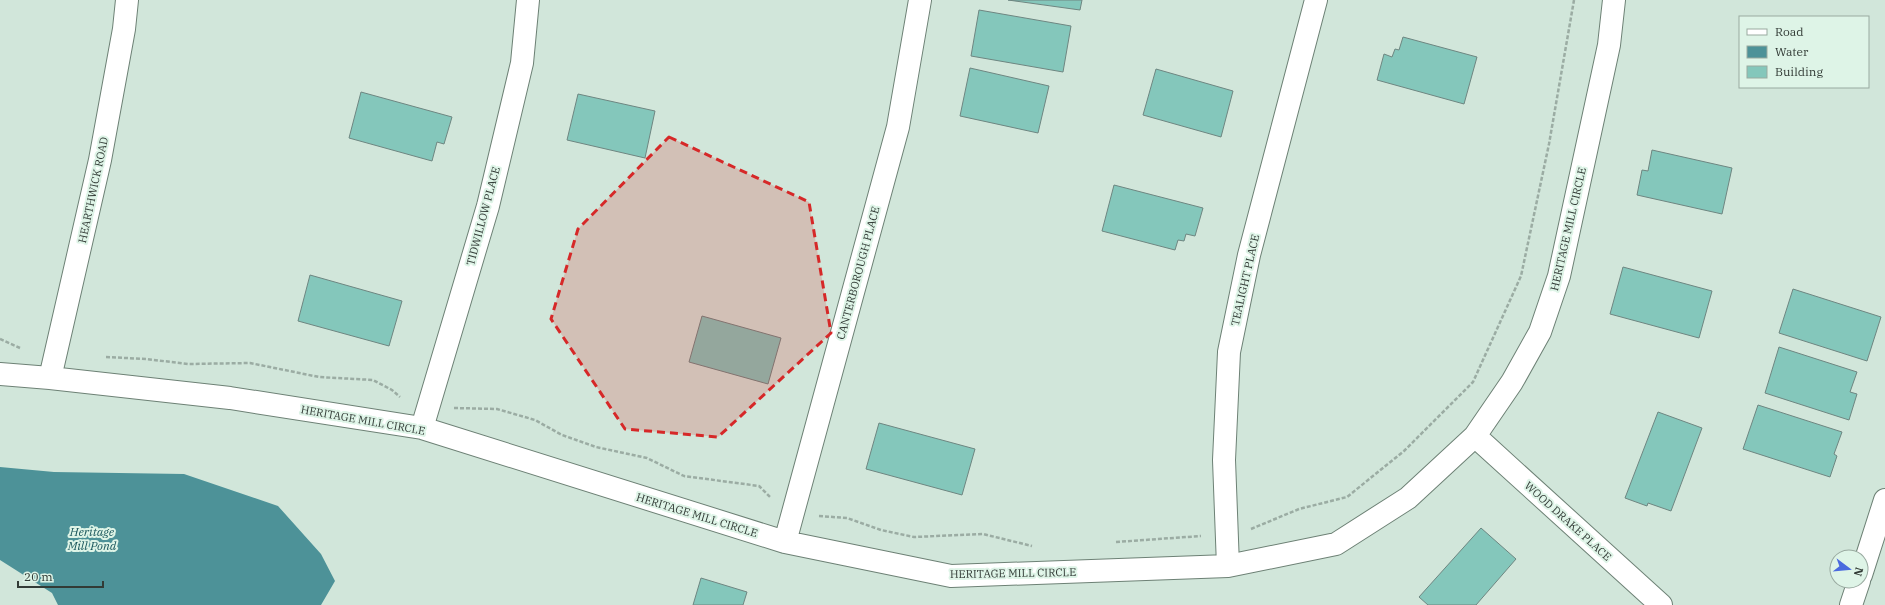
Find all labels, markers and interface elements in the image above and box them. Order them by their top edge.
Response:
legend [1739,16,1869,88]
text: Road [1775,24,1804,39]
text: Water [1775,44,1809,59]
text: Building [1775,64,1823,79]
street label: HEARTHWICK ROAD [75,135,111,244]
street label: TIDWILLOW PLACE [463,165,503,267]
street label: HERITAGE MILL CIRCLE [1547,166,1589,292]
street label: CANTERBOROUGH PLACE [833,205,883,341]
street label: TEALIGHT PLACE [1228,233,1262,327]
street label: HERITAGE MILL CIRCLE [300,402,426,438]
street label: WOOD DRAKE PLACE [1522,478,1614,564]
street label: HERITAGE MILL CIRCLE [635,490,759,540]
water label: Heritage Mill Pond [67,524,117,553]
north arrow [1829,549,1869,589]
scale bar [18,563,103,589]
street label: HERITAGE MILL CIRCLE [950,565,1076,581]
text: N [1851,566,1867,578]
text: 20 m [24,569,53,584]

